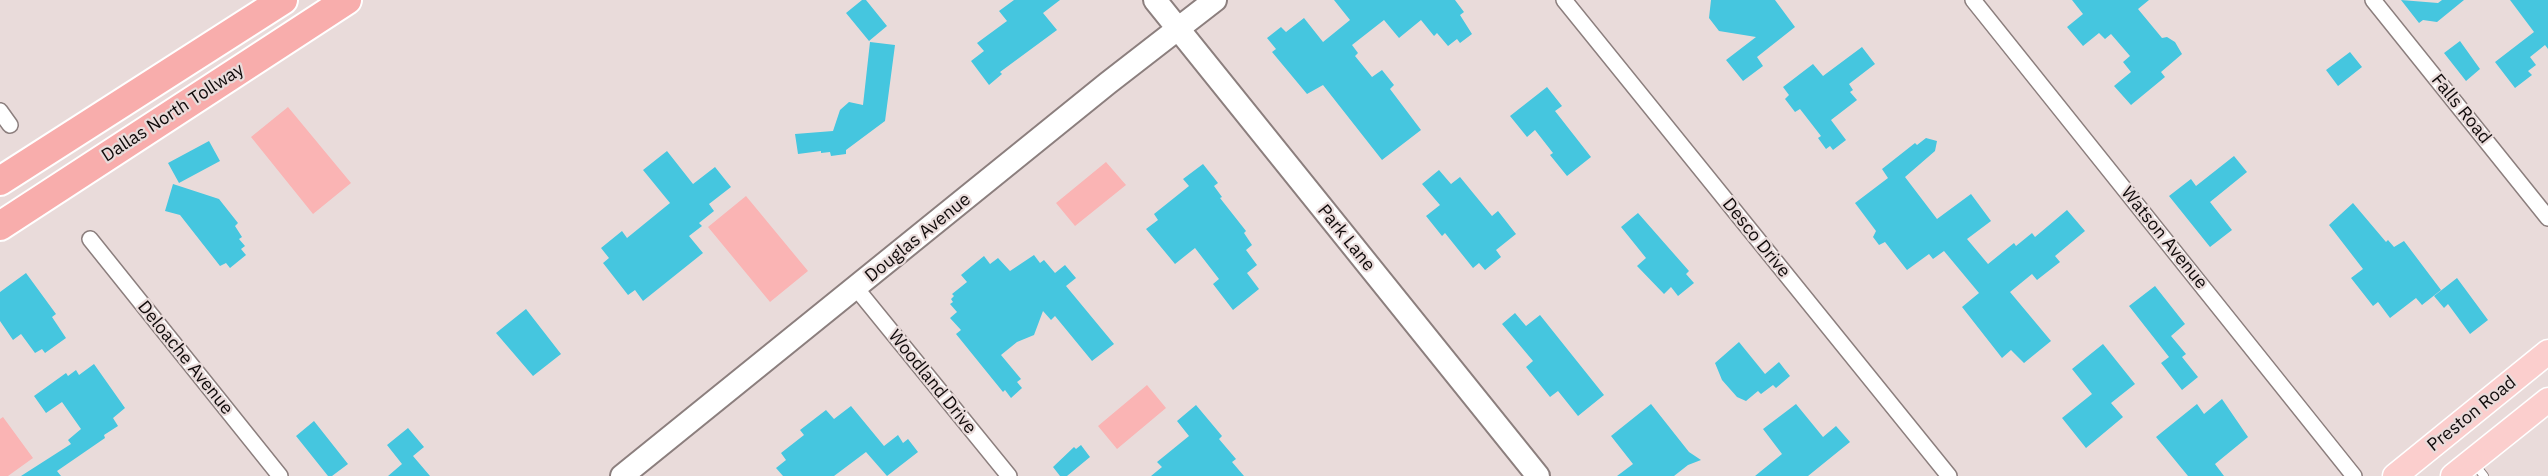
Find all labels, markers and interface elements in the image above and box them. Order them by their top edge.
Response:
street label: Dallas North Tollway [98,59,248,167]
street label: Falls Road [2426,70,2496,148]
street label: Watson Avenue [2116,183,2212,293]
street label: Douglas Avenue [861,189,975,287]
street label: Desco Drive [1717,194,1795,282]
street label: Park Lane [1313,200,1379,276]
street label: Deloache Avenue [133,297,237,419]
street label: Woodland Drive [883,326,981,438]
street label: Preston Road [2423,372,2521,456]

